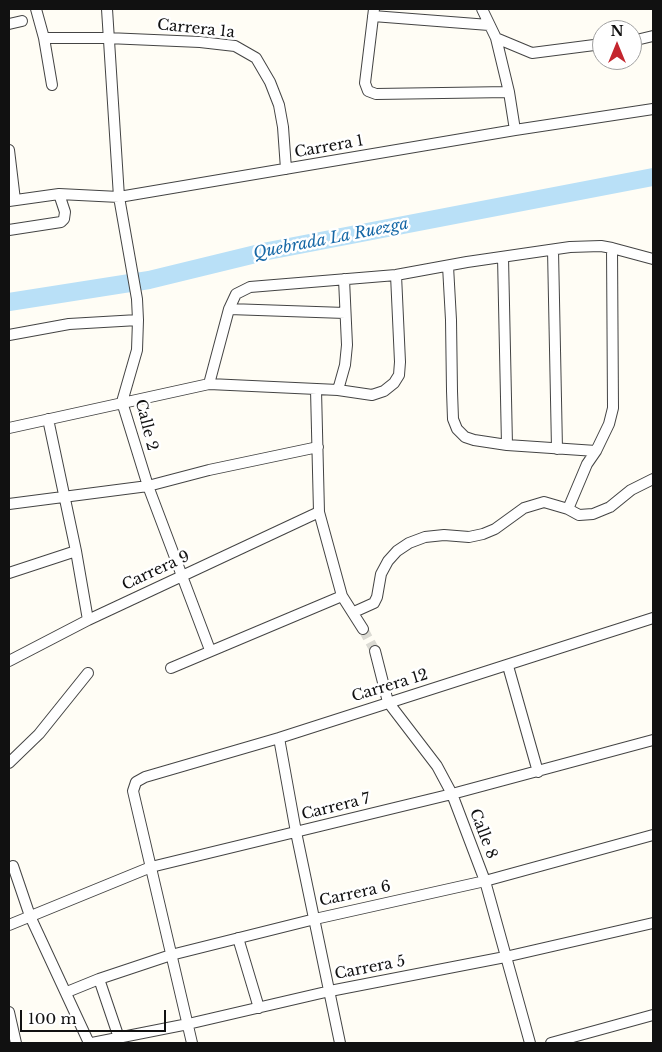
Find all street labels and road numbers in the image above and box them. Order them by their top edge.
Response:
street label: Carrera 1a [156,16,236,42]
street label: Carrera 1 [293,132,365,162]
street label: Calle 2 [131,397,161,453]
street label: Carrera 9 [119,548,193,594]
street label: Carrera 12 [350,666,430,706]
street label: Carrera 7 [300,790,372,824]
street label: Calle 8 [465,806,501,862]
street label: Carrera 6 [318,878,392,910]
street label: Carrera 5 [333,952,407,984]

